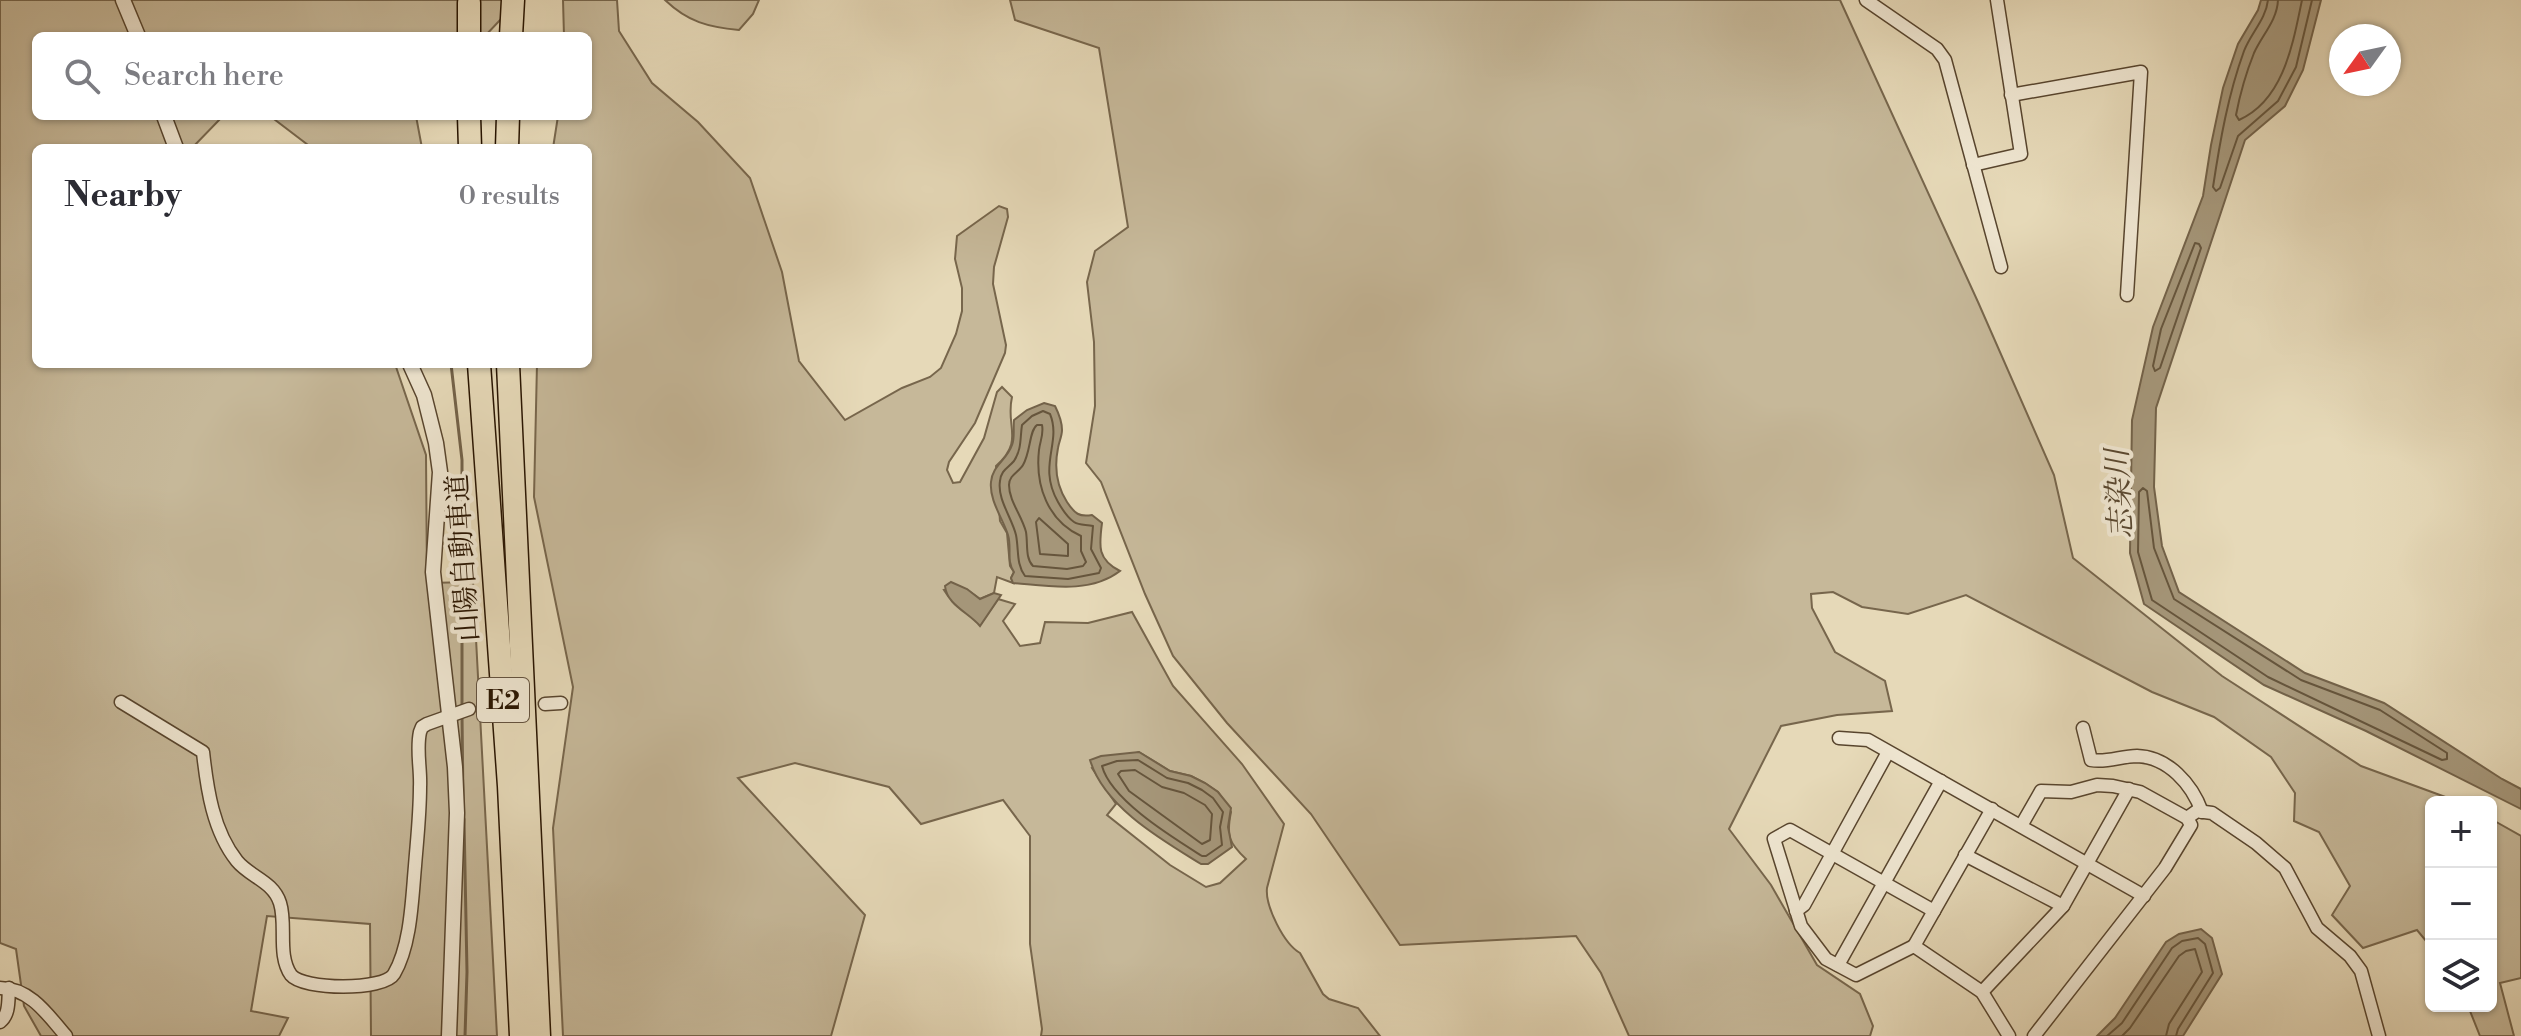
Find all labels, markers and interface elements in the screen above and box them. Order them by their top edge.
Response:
north arrow [2329,24,2401,96]
search box [32,32,592,120]
icon: search [60,54,104,98]
text: Search here [124,57,284,95]
text: Nearby [64,175,182,217]
text: 0 results [459,180,560,212]
water label: 志染川 [2099,445,2141,540]
street label: 山陽自動車道 [440,473,487,643]
road number: E2 [477,678,529,722]
map controls [2425,796,2497,1012]
button: + [2425,796,2497,868]
button: − [2425,868,2497,940]
button: layers [2425,940,2497,1012]

